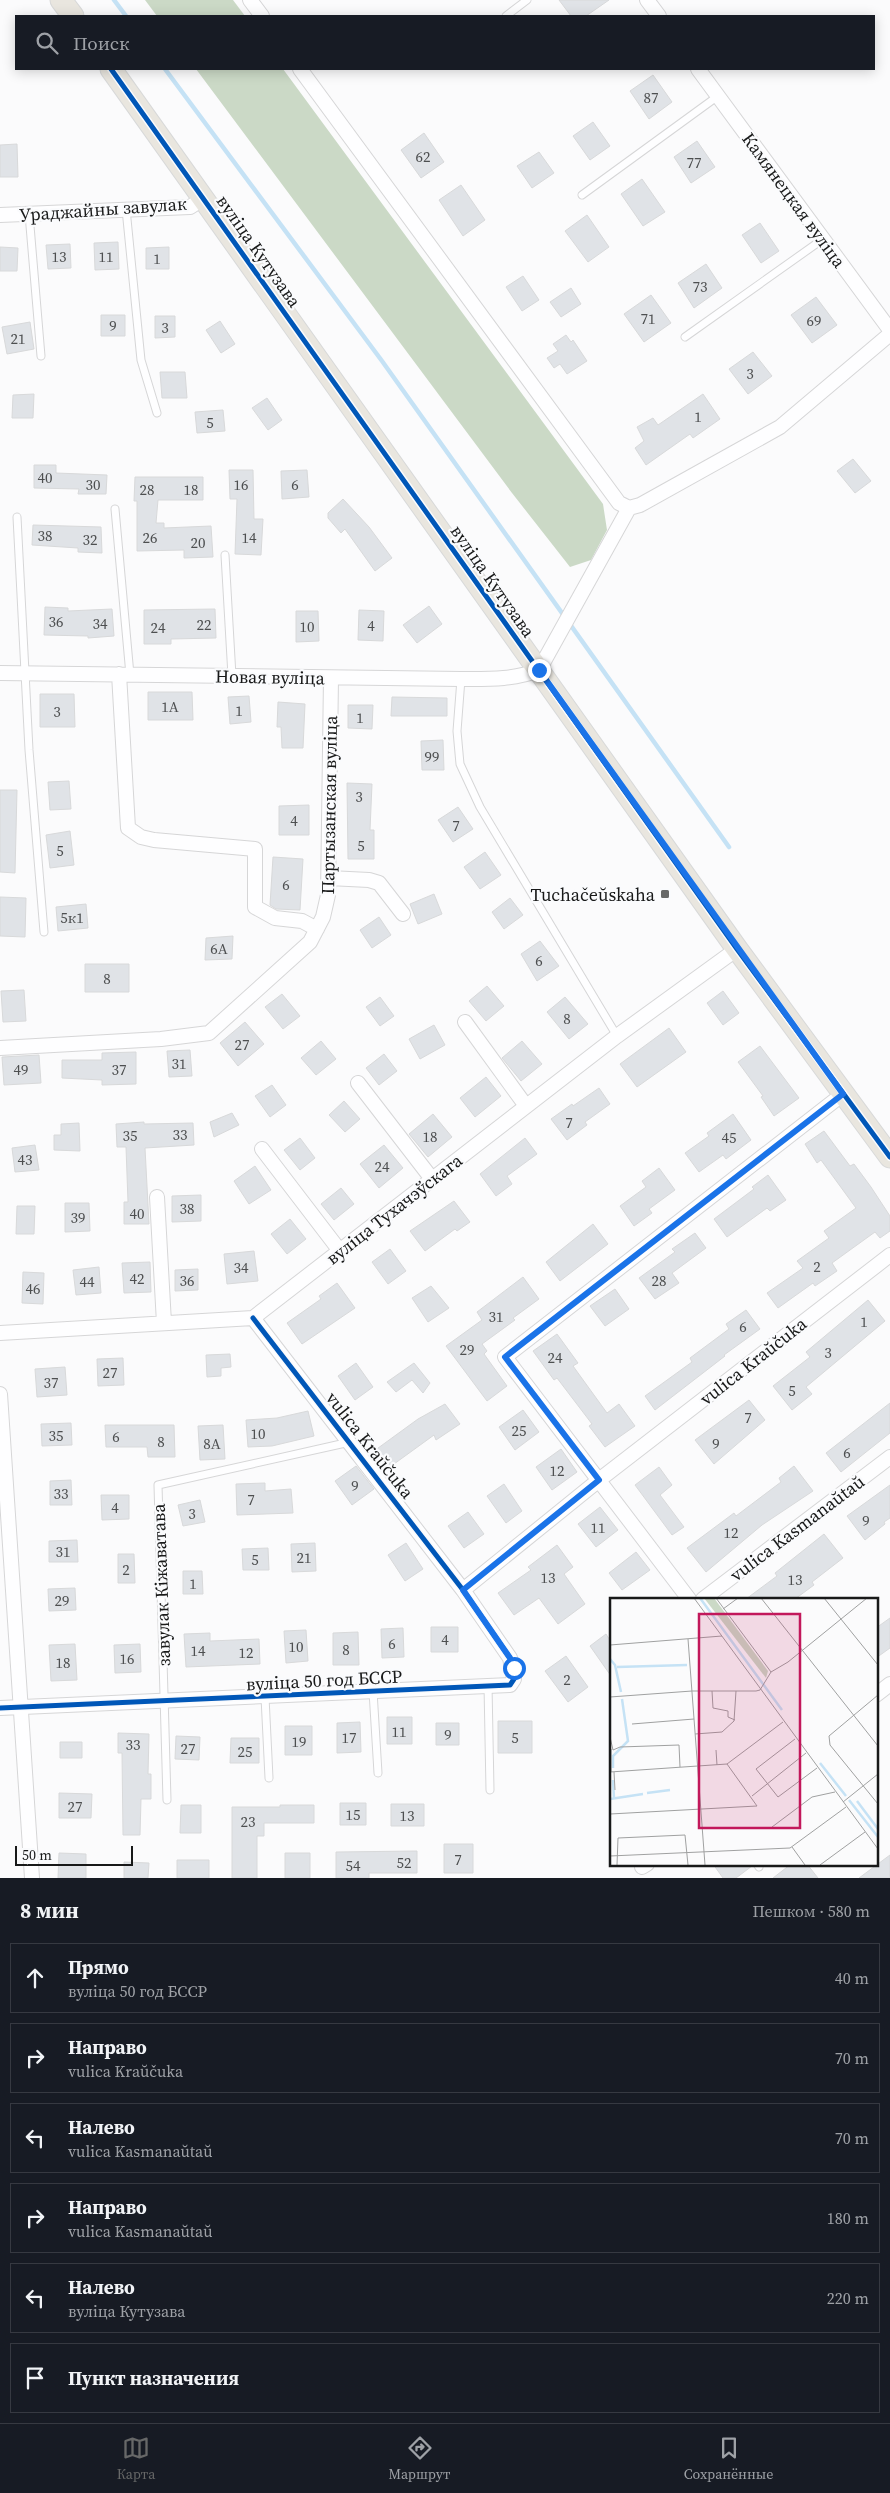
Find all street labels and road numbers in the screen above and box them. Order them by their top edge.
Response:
street label: Камянецкая вуліца [736,127,852,273]
street label: вуліца Кутузава [211,190,308,313]
street label: Ураджайны завулак [19,191,188,227]
street label: вуліца Кутузава [445,520,542,643]
street label: Новая вуліца [215,664,326,690]
street label: Партызанская вуліца [315,714,343,895]
street label: вуліца Тухачэўскага [321,1147,468,1270]
street label: vulica Kraŭčuka [694,1311,812,1411]
street label: vulica Kraŭčuka [320,1386,420,1504]
street label: vulica Kasmanaŭtaŭ [725,1469,869,1587]
street label: завулак Кіжаватава [146,1502,176,1667]
street label: вуліца 50 год БССР [245,1663,403,1697]

